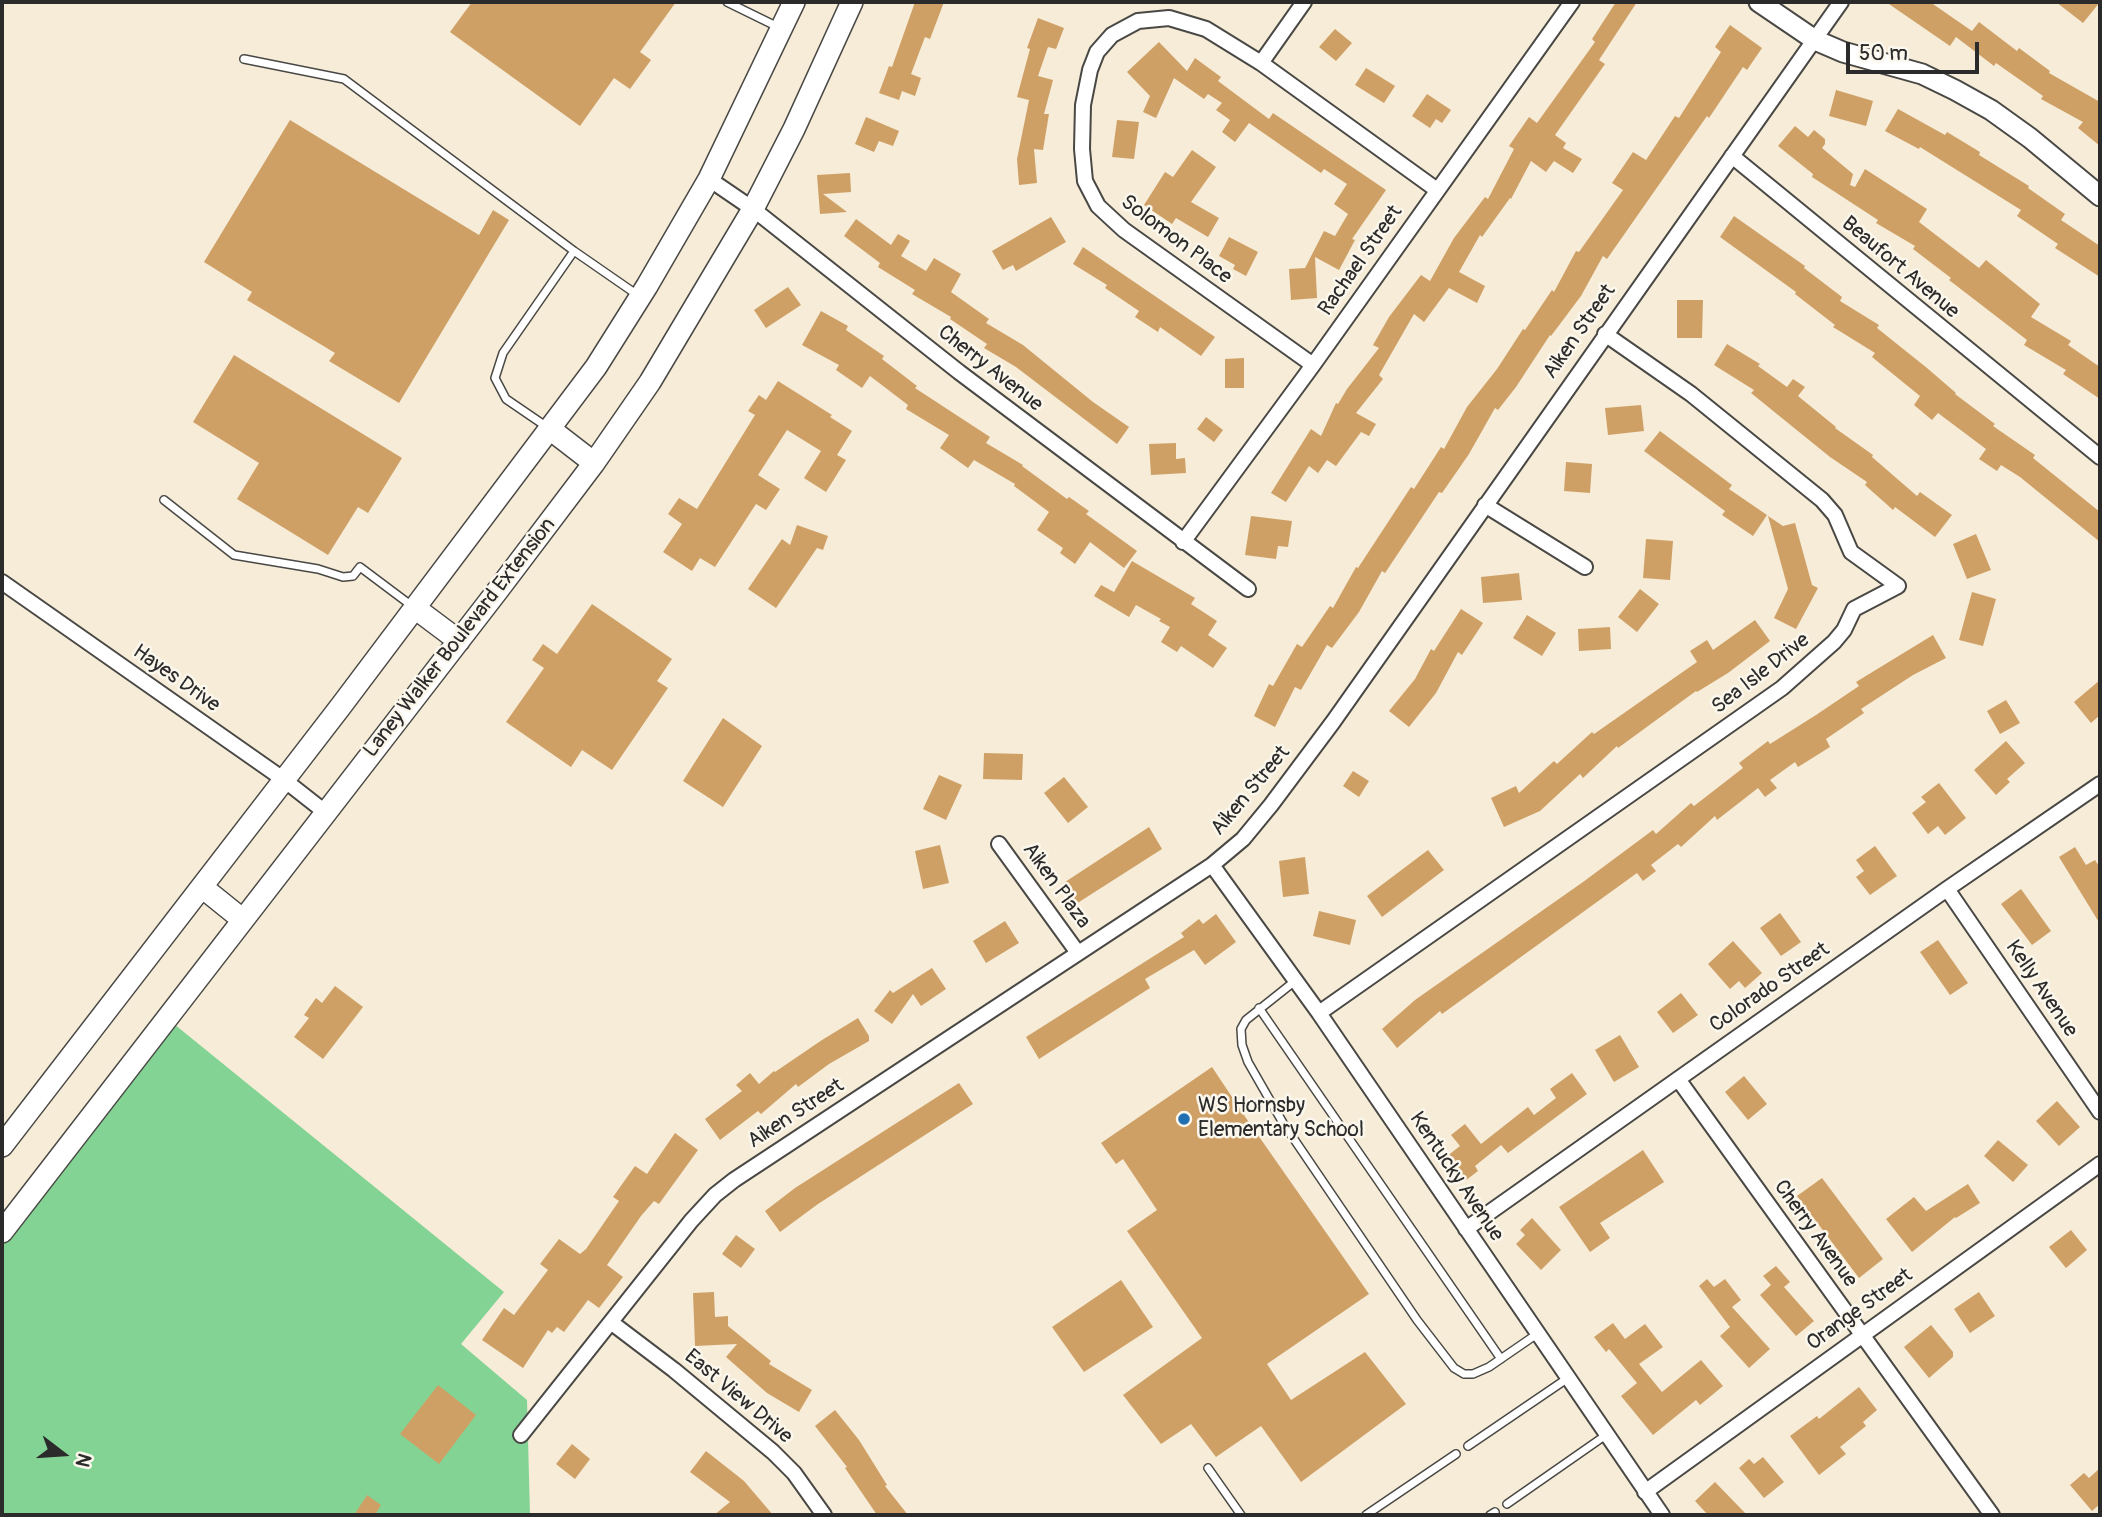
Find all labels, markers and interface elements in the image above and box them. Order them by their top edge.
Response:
scale bar [1850,28,1983,72]
text: 50 m [1859,40,1908,67]
street label: Solomon Place [1115,190,1237,290]
street label: Rachael Street [1314,201,1408,321]
street label: Beaufort Avenue [1836,212,1964,324]
street label: Aiken Street [1538,280,1622,384]
street label: Cherry Avenue [933,320,1047,418]
street label: Laney Walker Boulevard Extension [359,513,561,763]
street label: Sea Isle Drive [1707,628,1815,720]
street label: Hayes Drive [127,640,225,718]
street label: Aiken Street [1206,741,1296,841]
street label: Aiken Plaza [1017,838,1095,934]
street label: Kelly Avenue [1999,936,2083,1042]
street label: Colorado Street [1705,937,1835,1039]
street label: Aiken Street [743,1074,849,1154]
place label: WS Hornsby Elementary School [1198,1094,1364,1144]
street label: Kentucky Avenue [1403,1107,1509,1247]
marker: WS Hornsby Elementary School [1176,1111,1192,1127]
street label: Cherry Avenue [1768,1176,1862,1292]
street label: Orange Street [1802,1263,1918,1357]
street label: East View Drive [679,1344,797,1450]
north arrow [28,1419,98,1489]
text: N [70,1450,96,1470]

